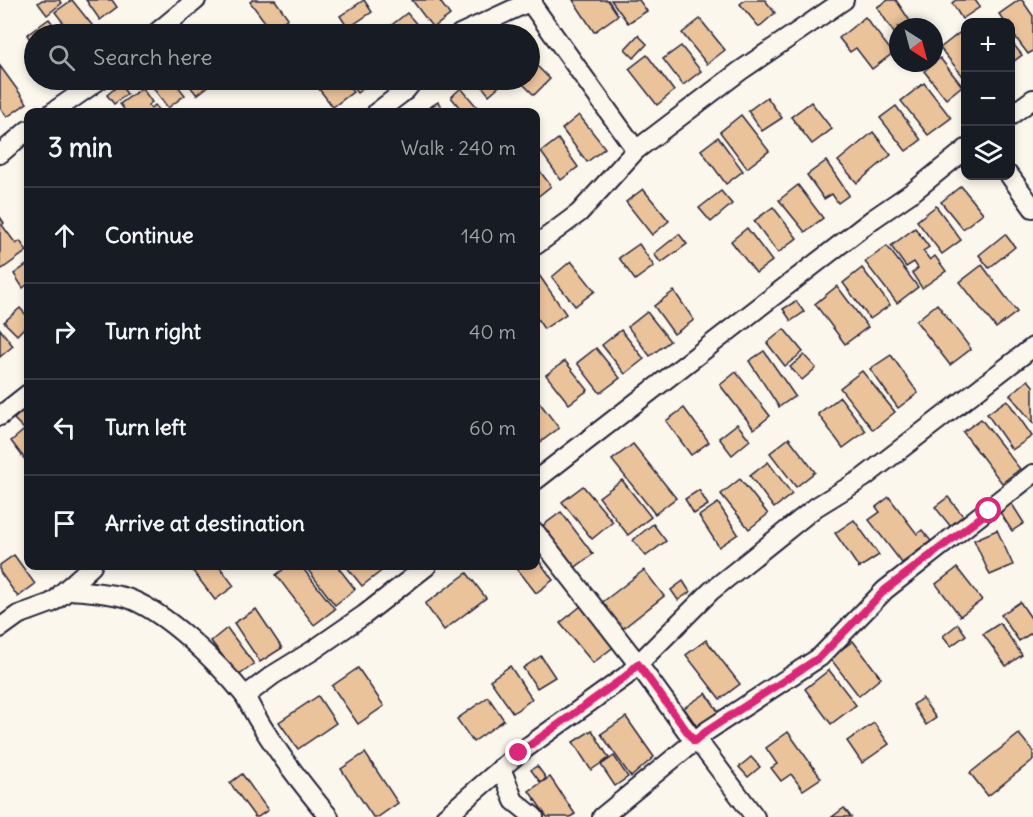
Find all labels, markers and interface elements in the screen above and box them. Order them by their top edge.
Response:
north arrow [889,18,943,72]
map controls [961,18,1015,180]
button: + [961,18,1015,72]
search box [24,24,540,90]
icon: search [45,41,78,74]
text: Search here [93,43,212,71]
button: − [961,72,1015,126]
button: layers [961,126,1015,180]
text: 3 min [48,131,113,164]
text: Walk · 240 m [401,135,516,160]
icon: ahead [48,219,81,252]
text: Continue [105,221,194,249]
text: 140 m [461,223,516,248]
icon: right [48,315,81,348]
text: Turn right [105,317,201,345]
text: 40 m [469,319,516,344]
icon: left [48,411,81,444]
text: Turn left [105,413,186,441]
text: 60 m [469,415,516,440]
route start [975,497,1001,523]
icon: arrive [48,507,81,540]
text: Arrive at destination [105,509,305,537]
route end [505,739,531,765]

